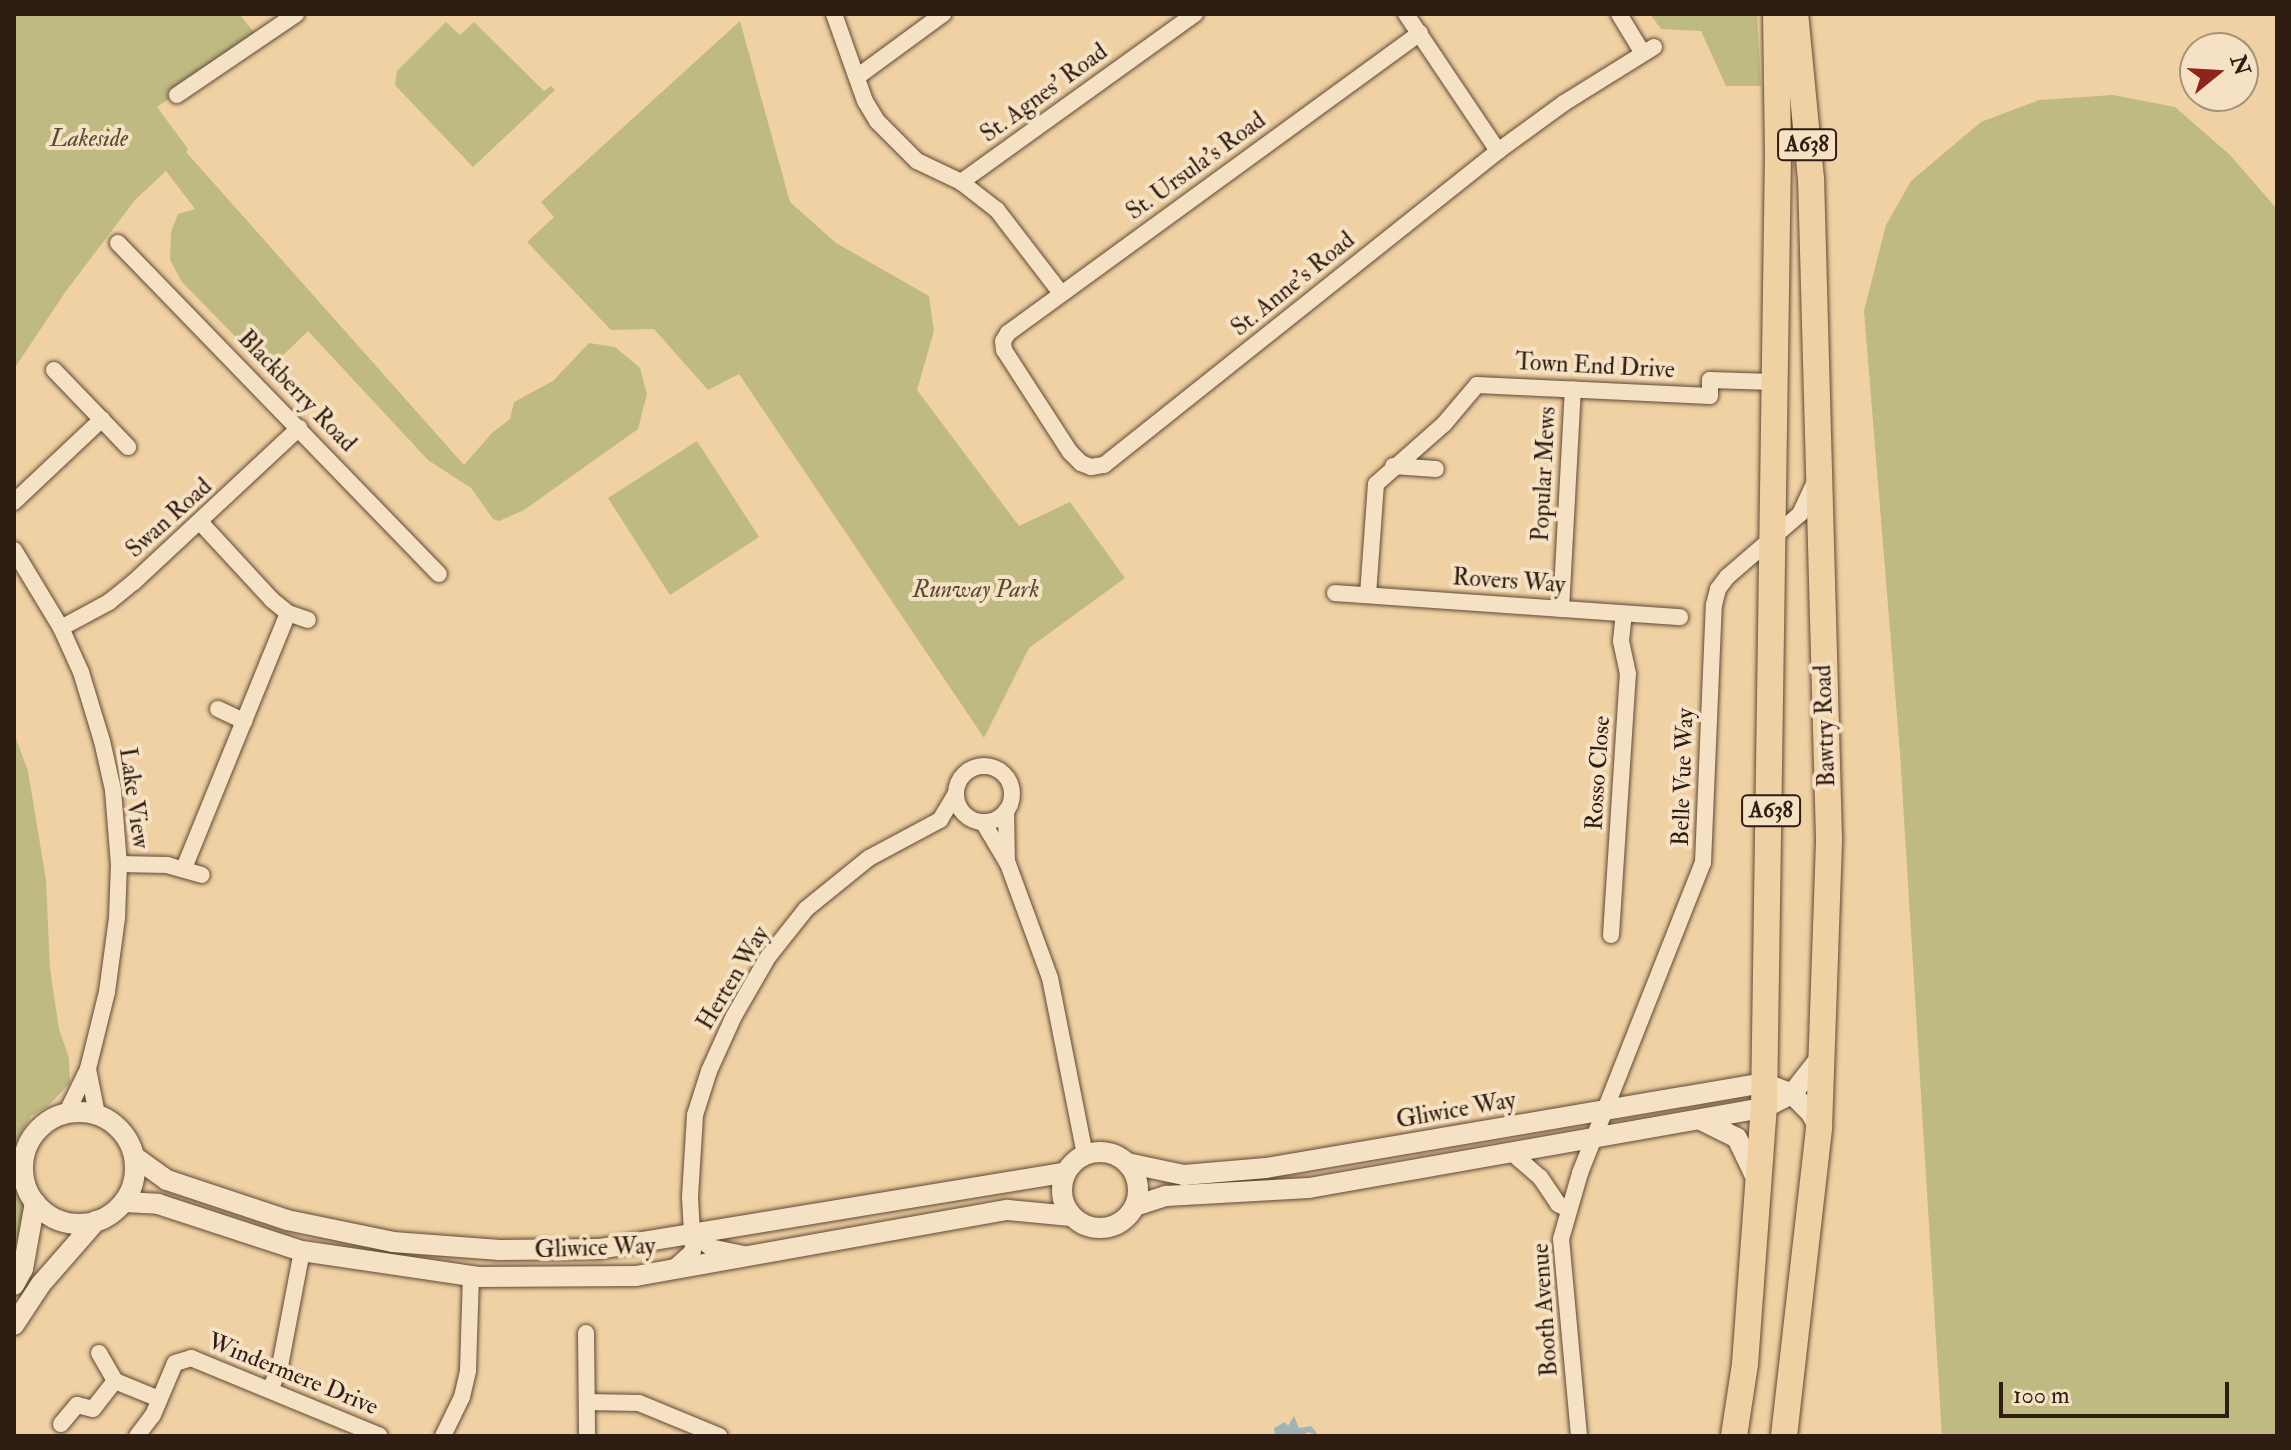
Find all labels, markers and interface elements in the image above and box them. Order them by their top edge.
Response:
north arrow [2179,32,2259,112]
street label: St. Agnes' Road [975,37,1113,149]
text: N [2224,51,2256,79]
street label: St. Ursula's Road [1121,106,1271,226]
park label: Lakeside [50,125,128,153]
road number: A638 [1777,127,1837,163]
street label: St. Anne's Road [1226,226,1360,342]
street label: Blackberry Road [232,324,362,458]
street label: Town End Drive [1514,347,1676,385]
street label: Popular Mews [1526,406,1562,542]
street label: Swan Road [120,472,218,564]
street label: Rovers Way [1452,563,1566,599]
park label: Runway Park [913,576,1039,604]
street label: Bawtry Road [1808,664,1842,788]
street label: Belle Vue Way [1666,707,1700,847]
street label: Rosso Close [1580,715,1616,831]
street label: Lake View [113,746,155,850]
road number: A638 [1741,793,1801,829]
street label: Herten Way [691,921,775,1035]
street label: Gliwice Way [1394,1085,1518,1135]
street label: Gliwice Way [534,1231,656,1265]
street label: Booth Avenue [1526,1242,1564,1378]
street label: Windermere Drive [204,1327,382,1421]
scale bar [2003,1366,2233,1416]
text: 100 m [2013,1380,2070,1411]

